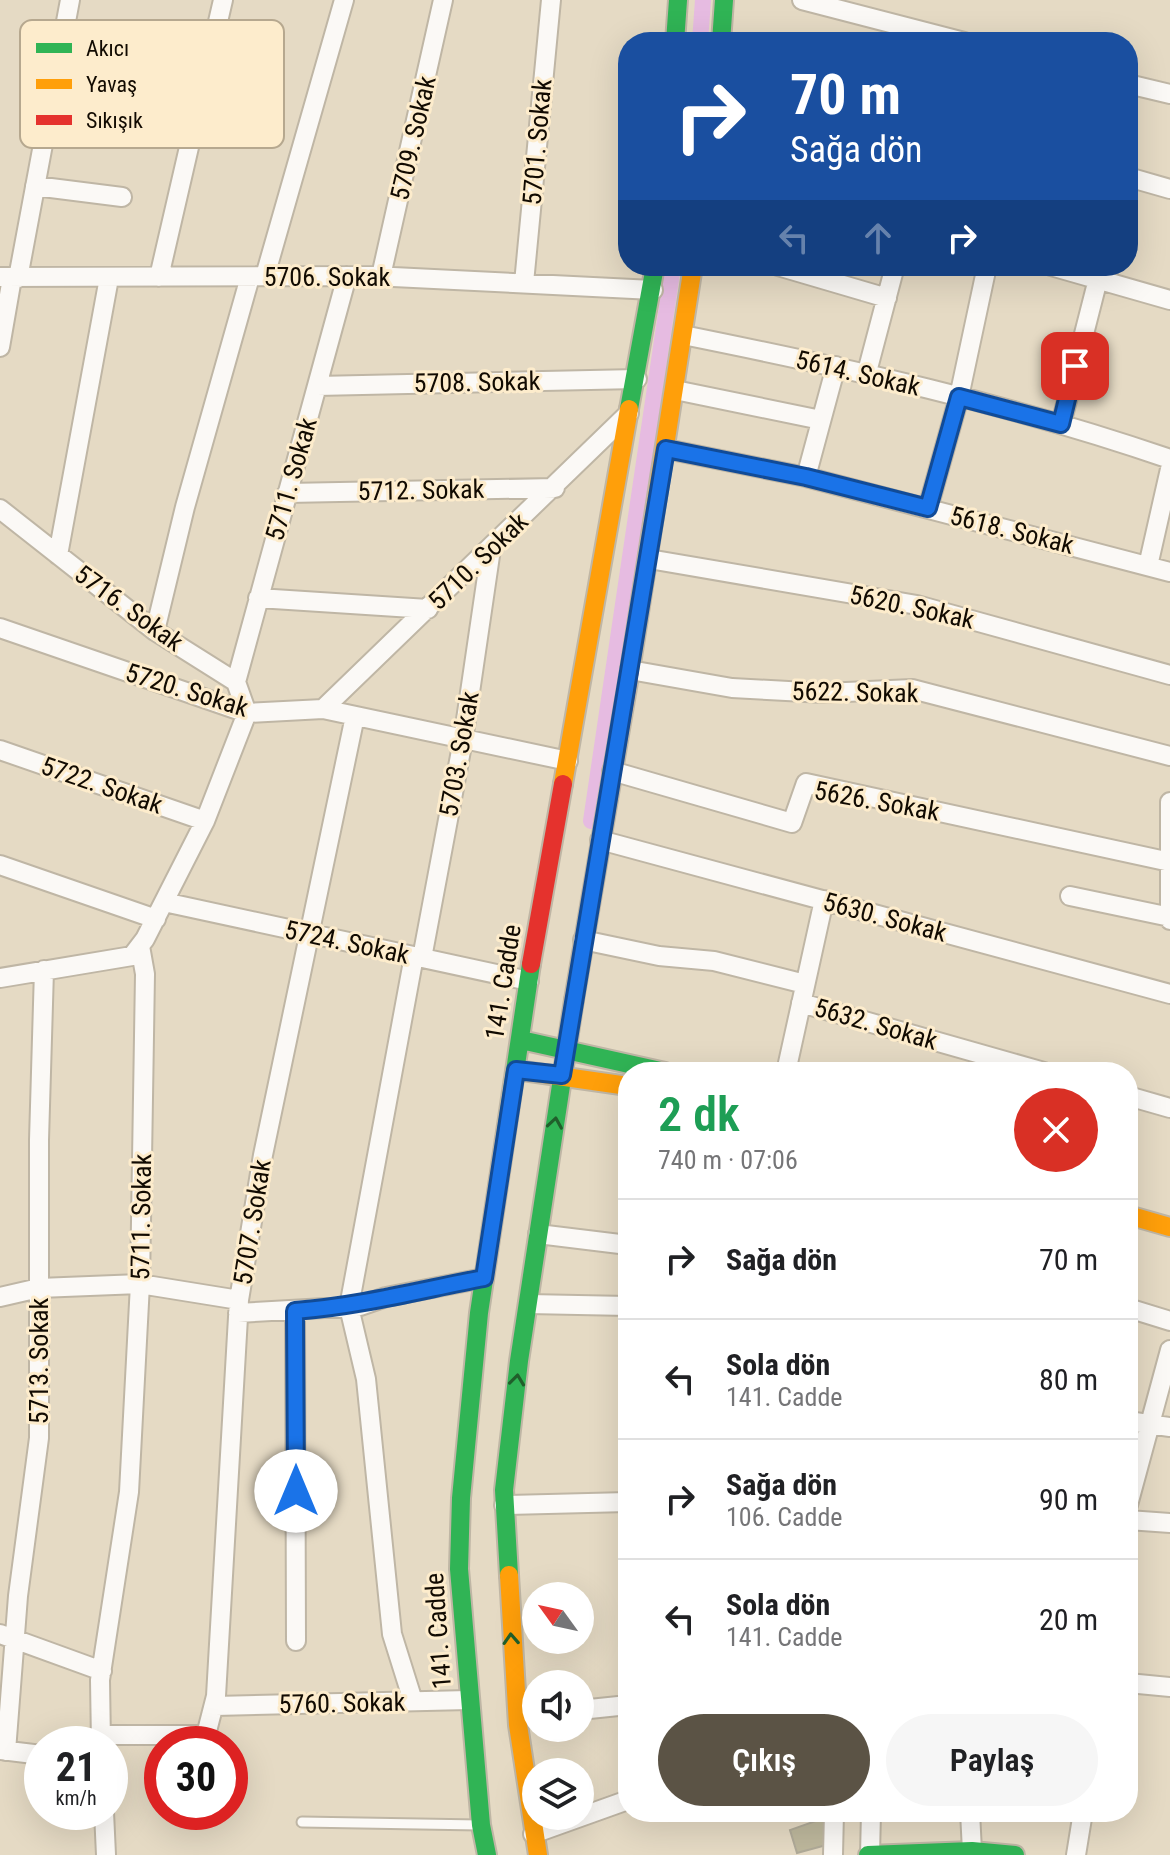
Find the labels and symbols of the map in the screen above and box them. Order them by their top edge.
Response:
legend [20,20,284,148]
text: Akıcı [86,36,129,61]
text: Yavaş [86,72,137,97]
street label: 5709. Sokak [384,73,442,203]
street label: 5701. Sokak [517,77,557,206]
text: Sıkışık [86,108,143,133]
street label: 5706. Sokak [264,262,391,292]
pin [1041,332,1109,400]
street label: 5614. Sokak [793,344,923,402]
street label: 5708. Sokak [413,366,541,398]
street label: 5711. Sokak [259,414,323,544]
street label: 5712. Sokak [357,474,485,506]
street label: 5618. Sokak [947,500,1077,560]
street label: 5710. Sokak [422,506,534,616]
street label: 5716. Sokak [69,559,189,658]
street label: 5620. Sokak [847,579,977,635]
street label: 5720. Sokak [122,657,252,723]
street label: 5622. Sokak [791,676,919,708]
street label: 5703. Sokak [433,689,485,819]
street label: 5722. Sokak [37,750,167,820]
street label: 5626. Sokak [812,775,942,827]
street label: 5630. Sokak [820,886,950,948]
street label: 5724. Sokak [282,914,412,970]
street label: 141. Cadde [479,922,527,1042]
street label: 5632. Sokak [811,992,941,1056]
one-way arrow [546,1116,563,1130]
street label: 5711. Sokak [125,1153,157,1281]
street label: 5707. Sokak [227,1157,277,1287]
street label: 5713. Sokak [24,1297,54,1424]
one-way arrow [508,1373,525,1386]
position arrow [254,1449,338,1533]
street label: 141. Cadde [419,1572,457,1690]
north arrow [522,1582,594,1654]
one-way arrow [503,1632,520,1645]
street label: 5760. Sokak [278,1687,406,1719]
speed limit sign: 30 [144,1726,248,1830]

